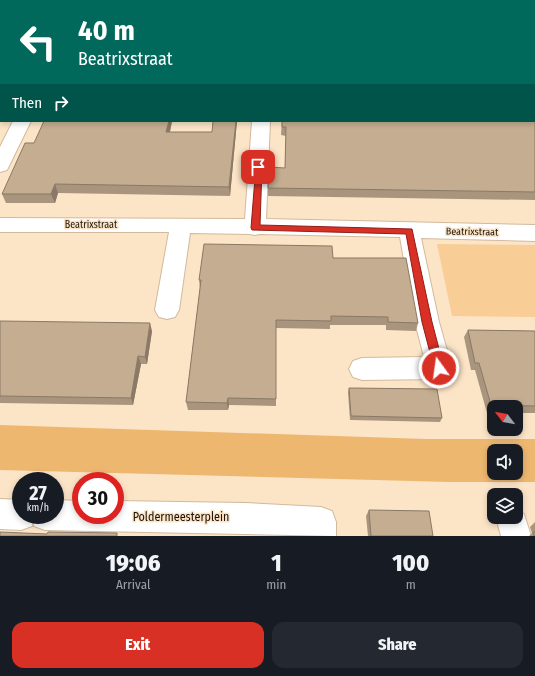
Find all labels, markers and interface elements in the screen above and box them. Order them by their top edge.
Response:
text: 40 m [78,14,135,47]
icon: left [12,16,64,68]
text: Beatrixstraat [78,48,173,70]
icon: right [50,92,72,114]
text: Then [12,94,42,112]
pin [241,150,275,184]
icon: arrive [247,156,269,178]
street label: Beatrixstraat [65,219,118,231]
street label: Beatrixstraat [446,226,499,238]
position arrow [418,347,460,389]
north arrow [487,400,523,436]
map controls [487,400,523,524]
button: sound [487,444,523,480]
speed limit sign: 30 [72,472,124,524]
text: 27 [29,481,47,505]
button: layers [487,488,523,524]
text: km/h [27,502,49,514]
street label: Poldermeesterplein [133,510,229,524]
text: 19:06 [106,549,160,577]
text: 1 [271,549,282,577]
text: 100 [392,549,429,577]
text: Arrival [116,577,150,592]
text: min [266,577,286,592]
text: m [406,577,416,592]
button: Exit [12,622,264,668]
button: Share [272,622,523,668]

